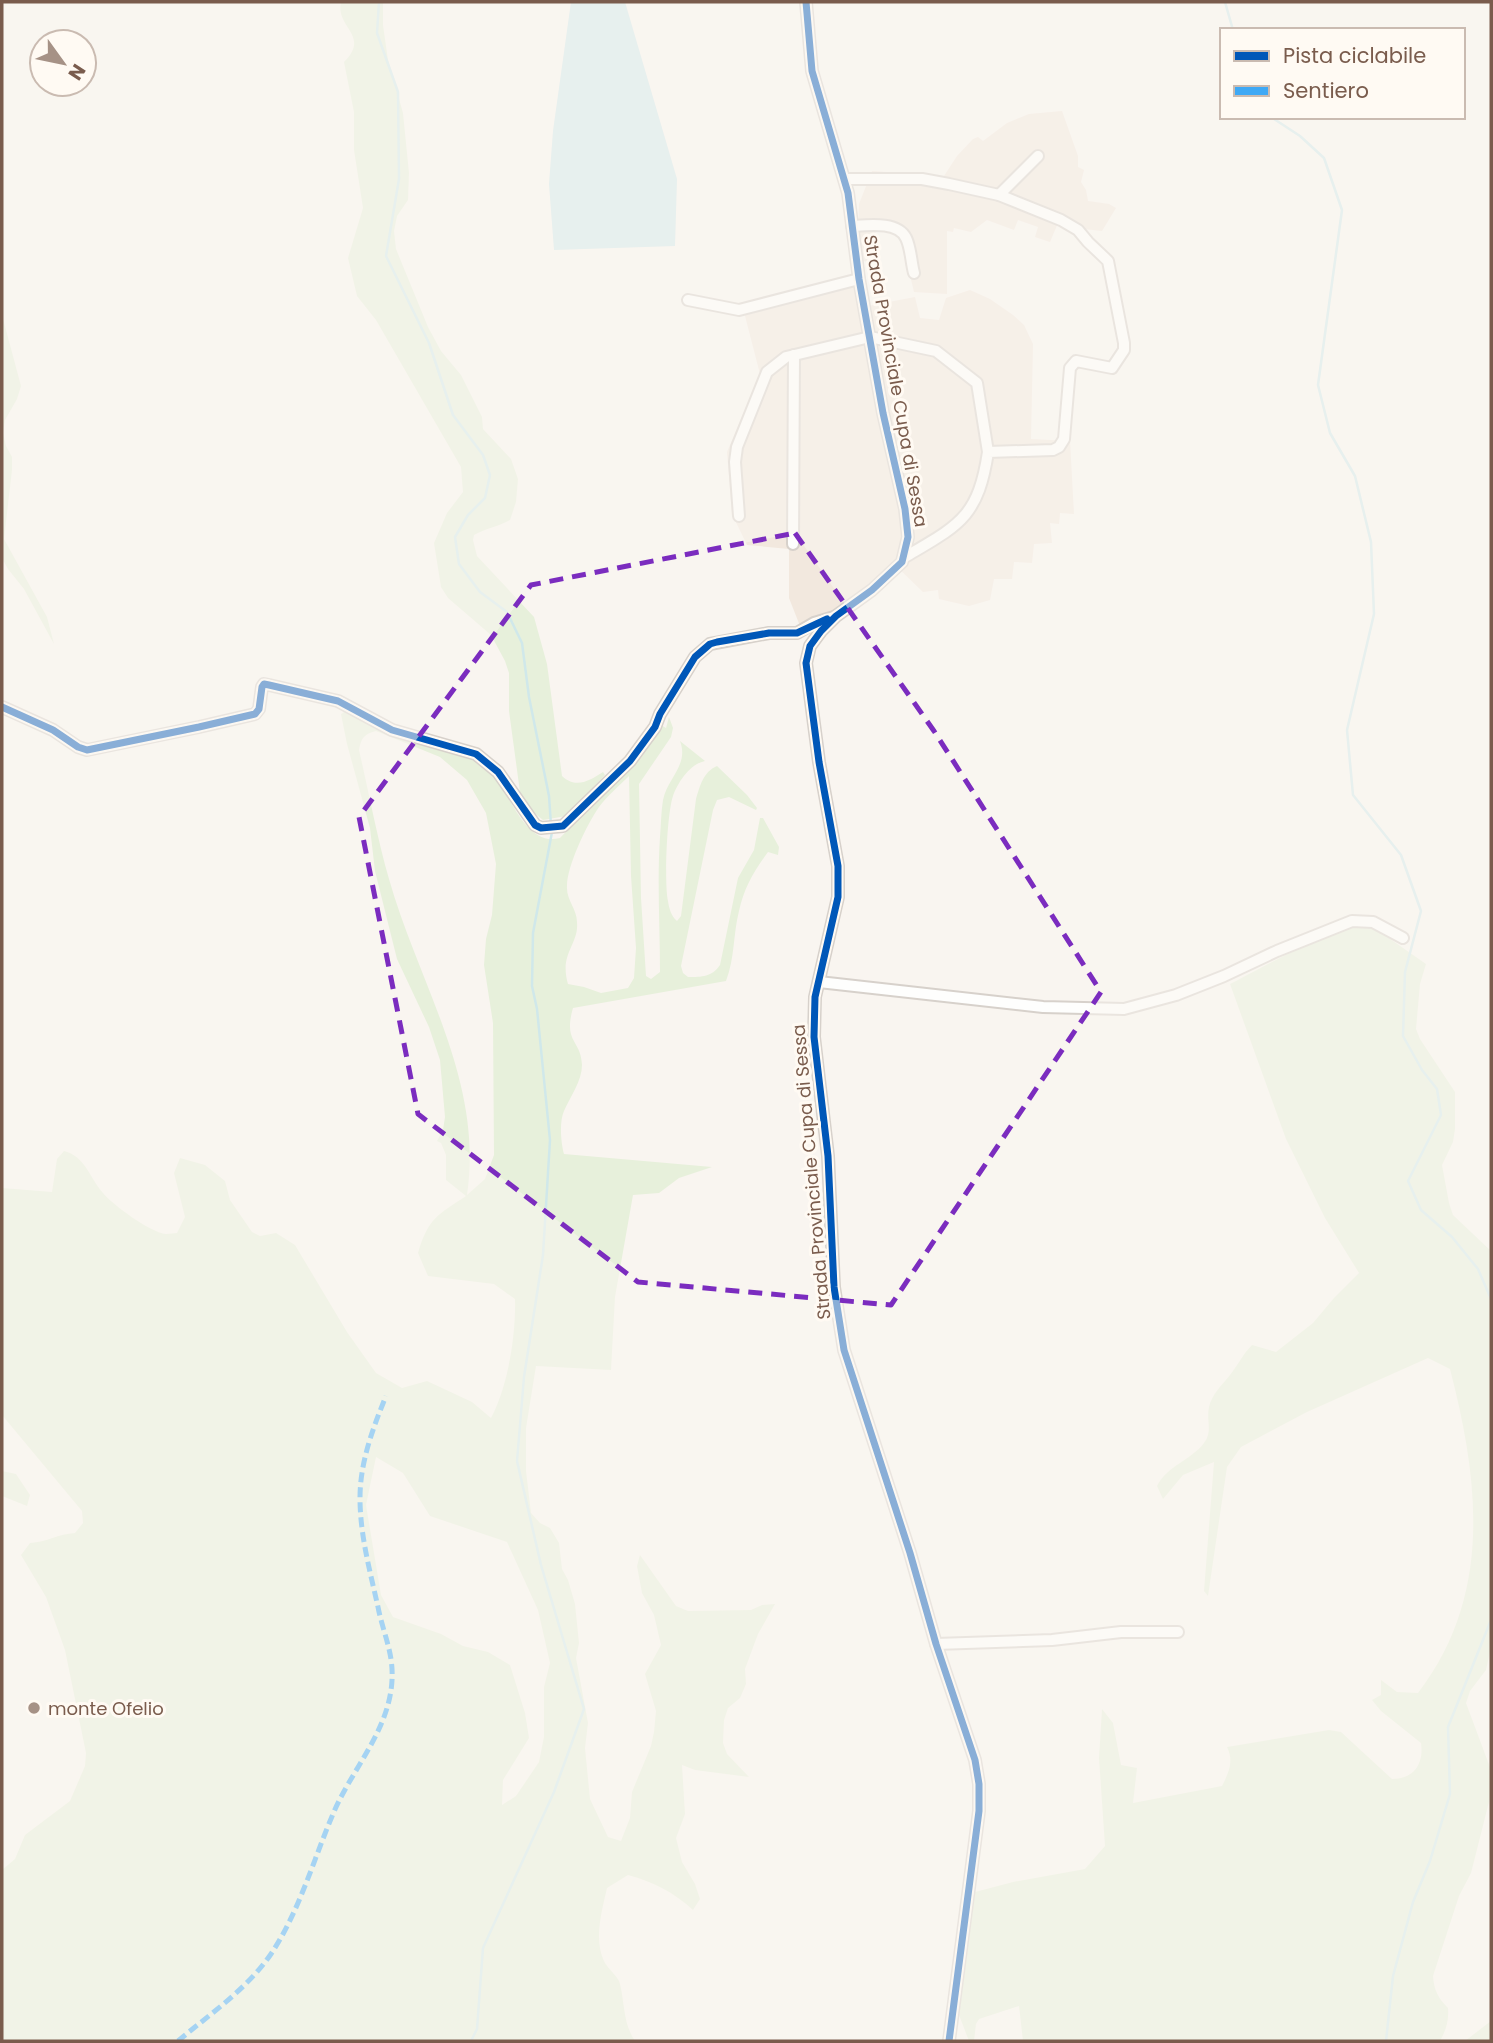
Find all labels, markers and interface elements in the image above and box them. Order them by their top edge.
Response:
north arrow [28,28,98,98]
legend [1220,28,1465,119]
text: Pista ciclabile [1283,41,1426,70]
text: N [62,59,92,85]
text: Sentiero [1283,76,1369,105]
street label: Strada Provinciale Cupa di Sessa [858,233,934,529]
street label: Strada Provinciale Cupa di Sessa [786,1023,836,1321]
place label: monte Ofelio [48,1696,164,1721]
marker: monte Ofelio [26,1700,42,1716]

